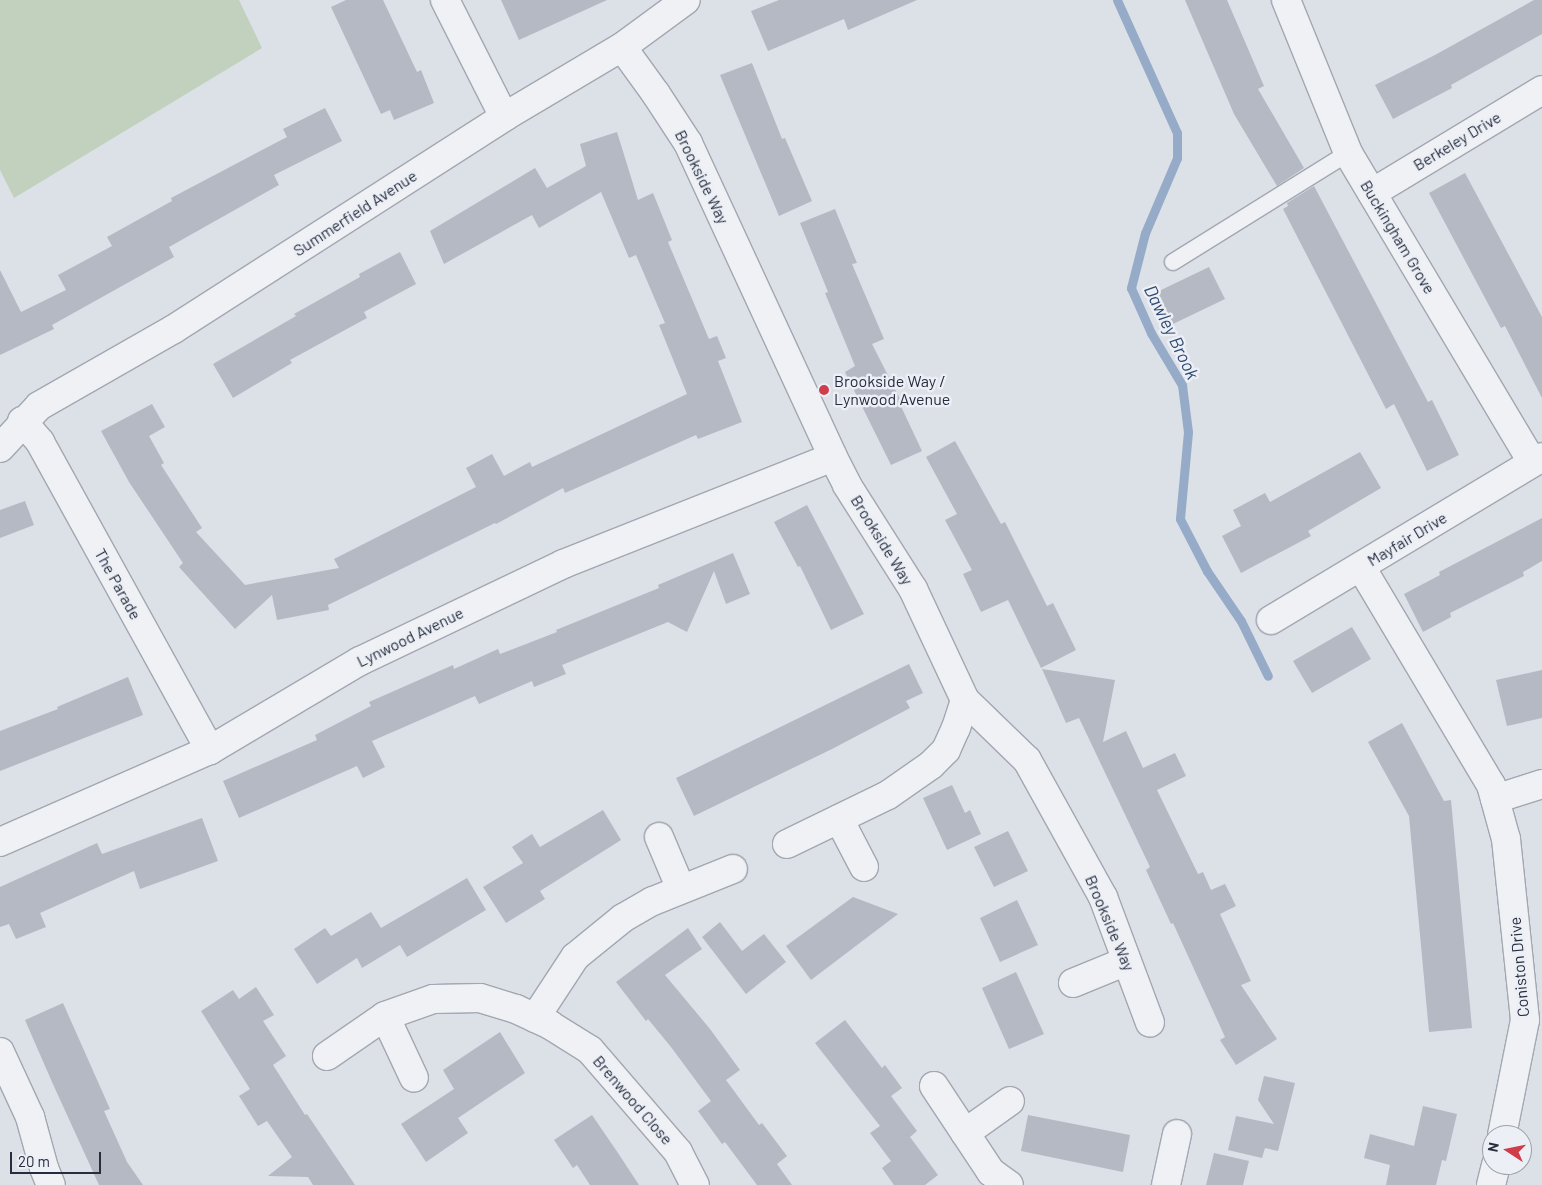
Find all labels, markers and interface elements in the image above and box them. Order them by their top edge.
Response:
street label: Berkeley Drive [1410,107,1504,175]
street label: Brookside Way [671,127,733,227]
street label: Summerfield Avenue [290,166,420,260]
street label: Buckingham Grove [1357,177,1439,297]
water label: Dawley Brook [1140,281,1204,383]
place label: Brookside Way / Lynwood Avenue [834,371,950,409]
marker: Brookside Way / Lynwood Avenue [818,384,830,396]
street label: Brookside Way [847,492,917,588]
street label: Mayfair Drive [1364,508,1450,570]
street label: The Parade [91,545,145,623]
street label: Lynwood Avenue [354,603,466,671]
street label: Brookside Way [1081,872,1139,974]
street label: Coniston Drive [1505,916,1533,1018]
street label: Brenwood Close [589,1052,677,1148]
north arrow [1482,1125,1532,1175]
text: N [1484,1141,1502,1153]
scale bar [12,1142,104,1174]
text: 20 m [18,1152,50,1170]

